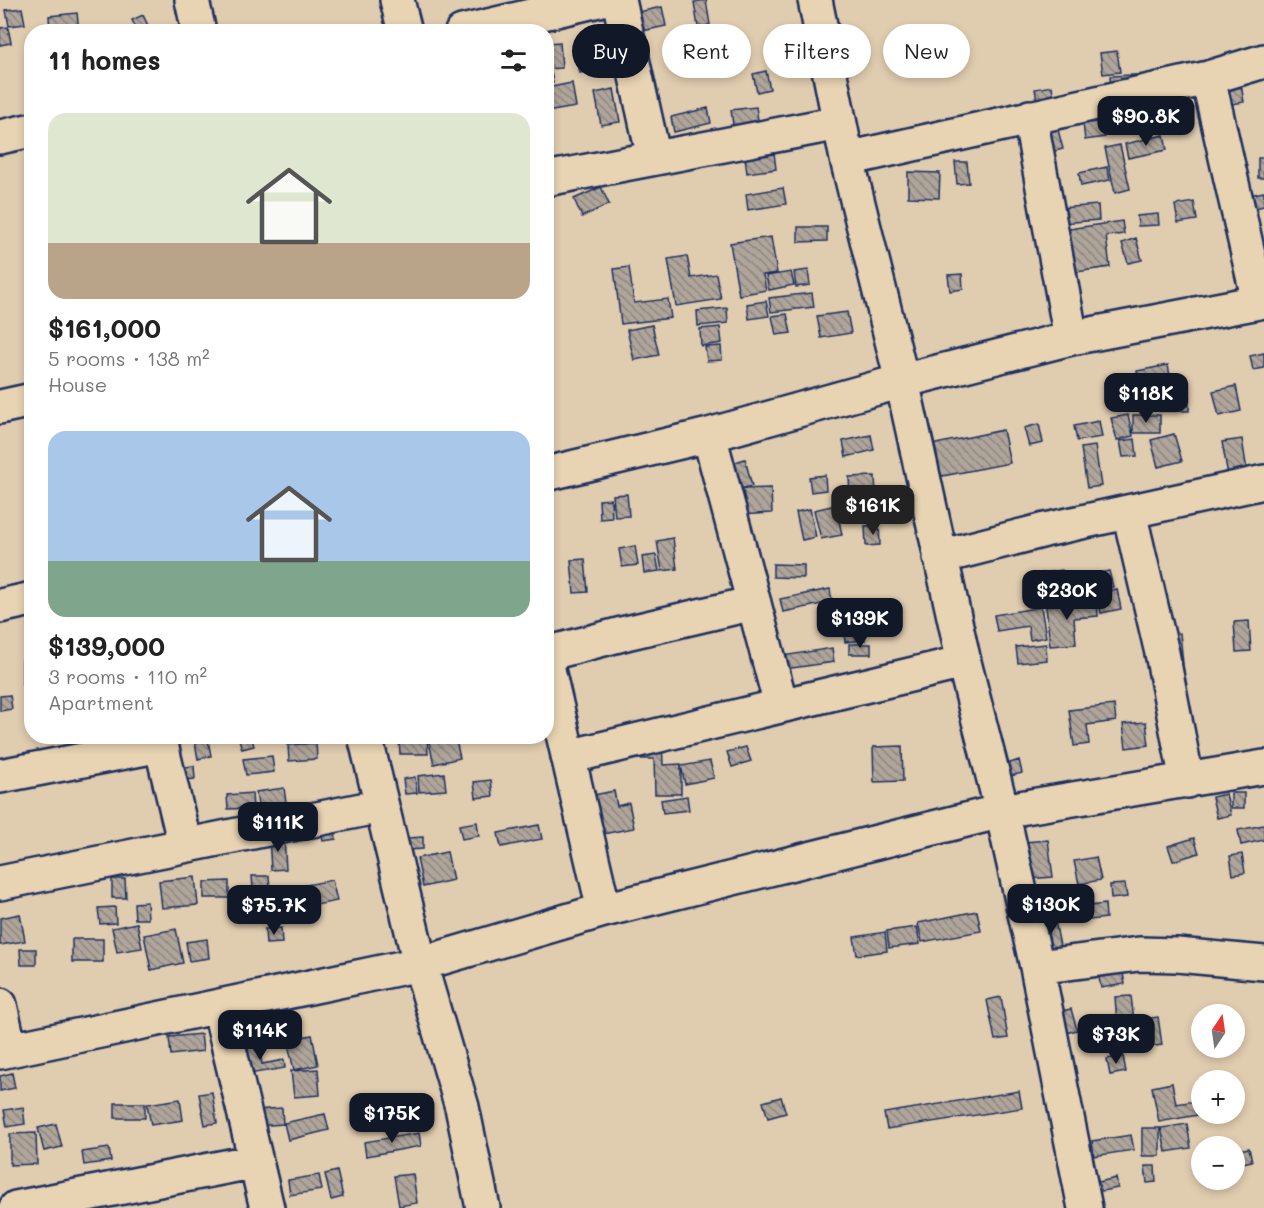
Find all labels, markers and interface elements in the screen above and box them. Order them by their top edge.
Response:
chip: Buy [572,24,650,78]
chip: Rent [662,24,751,78]
chip: Filters [763,24,871,78]
chip: New [883,24,970,78]
text: 11 homes [48,43,161,77]
icon: filters [497,44,530,77]
pin: $90.8K [1097,96,1195,147]
text: $90.8K [1112,102,1180,128]
icon: home [235,152,343,260]
text: $161,000 [48,311,161,345]
text: 5 rooms · 138 m² [48,345,210,371]
text: House [48,371,107,397]
pin: $118K [1104,373,1188,424]
text: $118K [1118,379,1174,405]
icon: home [235,470,343,578]
pin: $161K [831,485,915,536]
text: $161K [845,491,901,517]
pin: $230K [1025,570,1109,621]
text: $230K [1036,576,1098,602]
pin: $139K [818,598,902,649]
text: $139K [831,604,889,630]
text: $139,000 [48,629,165,663]
text: 3 rooms · 110 m² [48,663,207,689]
text: Apartment [48,689,154,715]
pin: $111K [236,802,320,853]
text: $111K [252,808,304,834]
pin: $130K [1009,884,1093,935]
pin: $75.7K [225,885,323,936]
text: $130K [1021,890,1081,916]
text: $75.7K [241,891,307,917]
north arrow [1191,1004,1245,1058]
map controls [1191,1004,1245,1190]
pin: $114K [218,1010,302,1061]
pin: $73K [1080,1014,1152,1065]
text: $114K [232,1016,288,1042]
text: $73K [1092,1020,1140,1046]
button: + [1191,1070,1245,1124]
pin: $175K [350,1093,434,1144]
text: $175K [363,1099,421,1125]
button: − [1191,1136,1245,1190]

